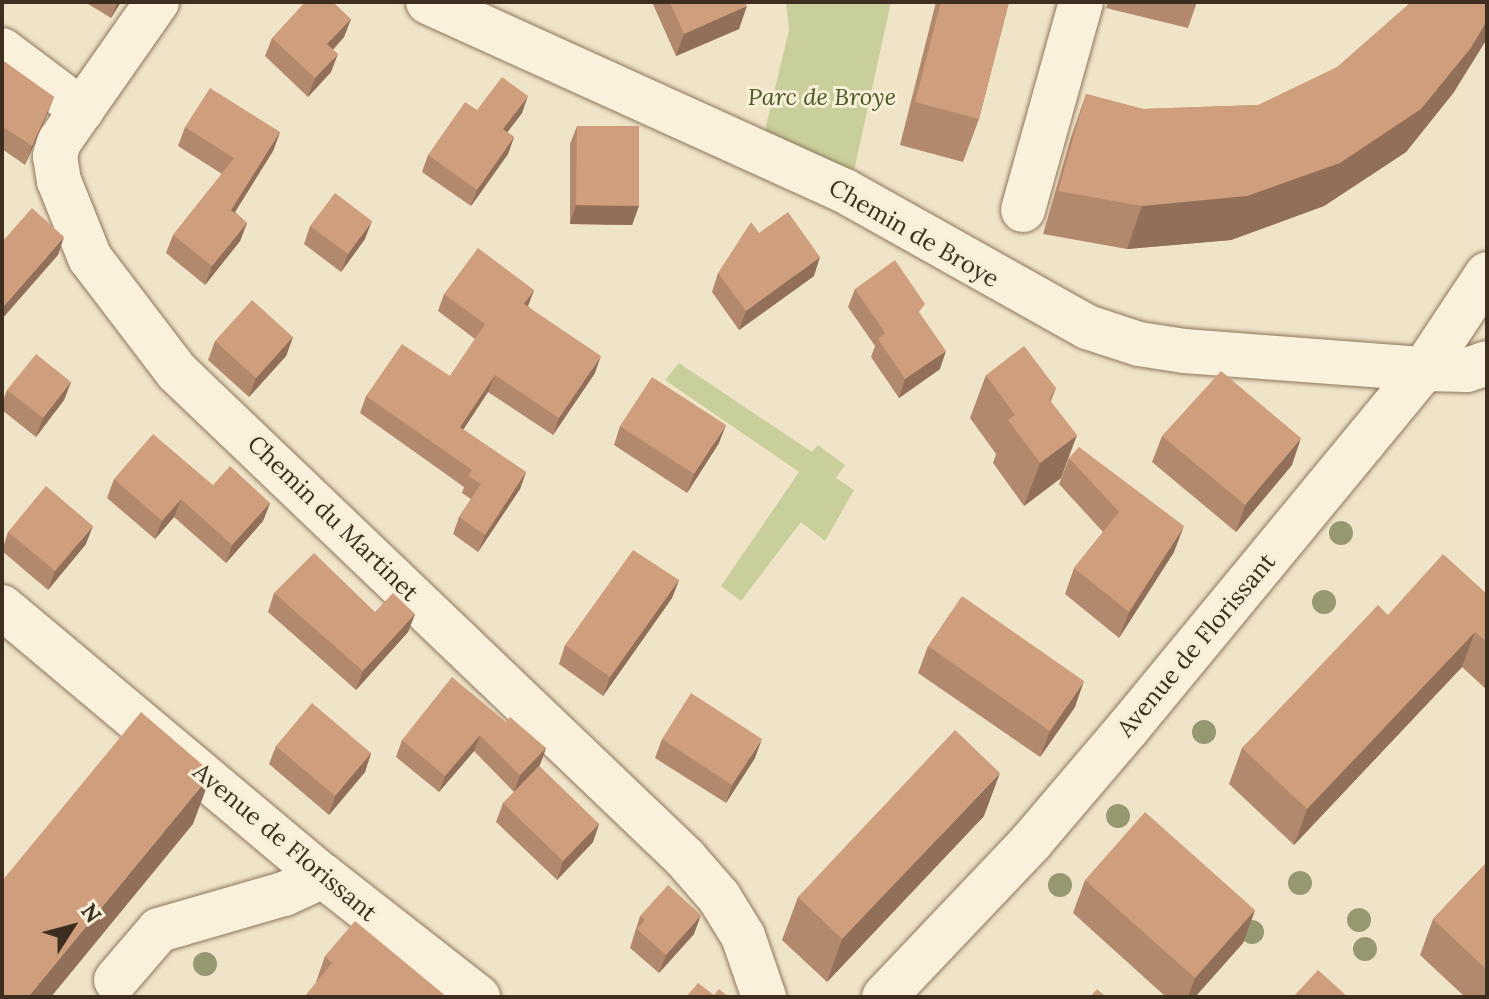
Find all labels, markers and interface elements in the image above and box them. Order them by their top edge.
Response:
park label: Parc de Broye [748,83,896,111]
street label: Chemin de Broye [824,173,1004,293]
street label: Chemin du Martinet [242,429,424,607]
street label: Avenue de Florissant [1111,547,1281,743]
street label: Avenue de Florissant [187,757,383,927]
north arrow [32,887,112,967]
text: N [75,898,108,928]

